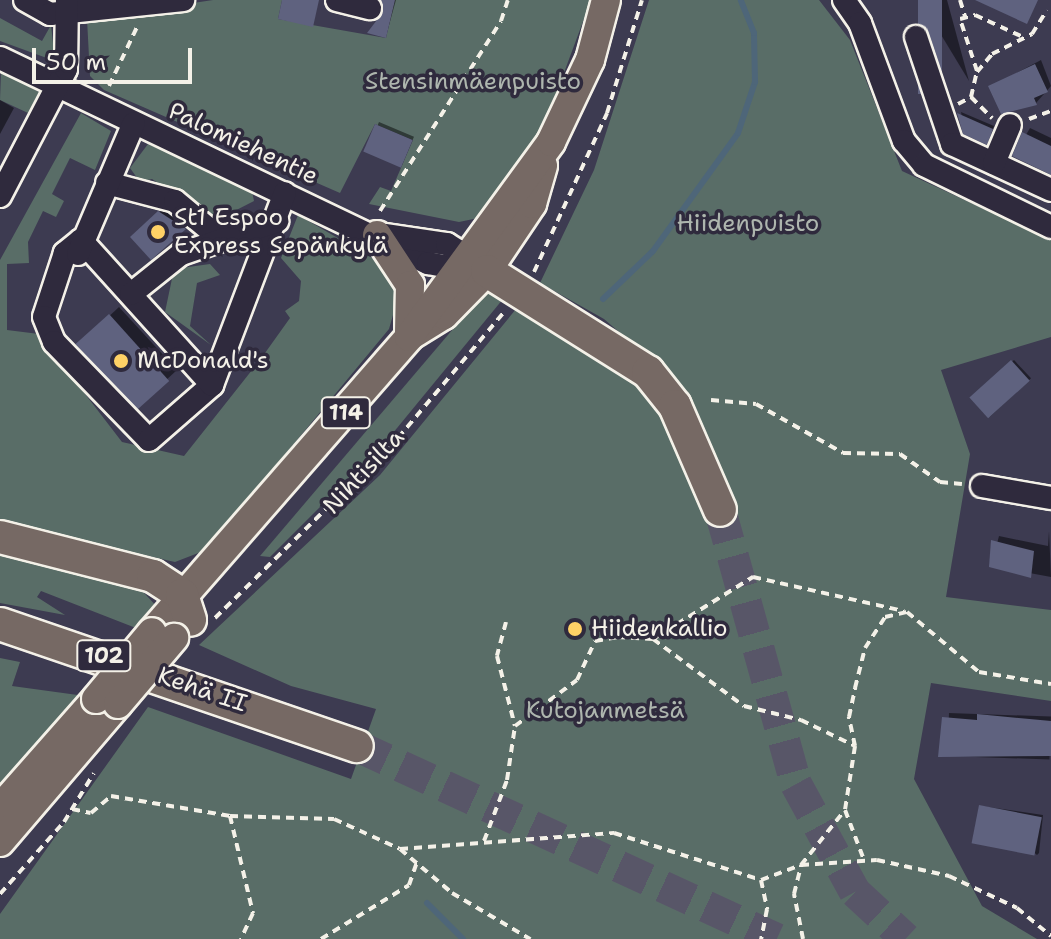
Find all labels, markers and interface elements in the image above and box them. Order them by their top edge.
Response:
scale bar [36,32,196,82]
text: 50 m [46,46,106,78]
park label: Stensinmäenpuisto [365,68,581,96]
street label: Palomiehentie [164,97,322,191]
place label: St1 Espoo Express Sepänkylä [174,204,388,260]
park label: Hiidenpuisto [677,210,819,238]
marker: St1 Espoo Express Sepänkylä [149,223,167,241]
place label: McDonald's [137,347,269,375]
marker: McDonald's [112,352,130,370]
road number: 114 [320,395,372,431]
street label: Nihtisilta [318,424,410,520]
place label: Hiidenkallio [591,615,728,643]
marker: Hiidenkallio [566,620,584,638]
road number: 102 [76,638,132,674]
street label: Kehä II [154,661,250,719]
park label: Kutojanmetsä [526,697,684,725]

